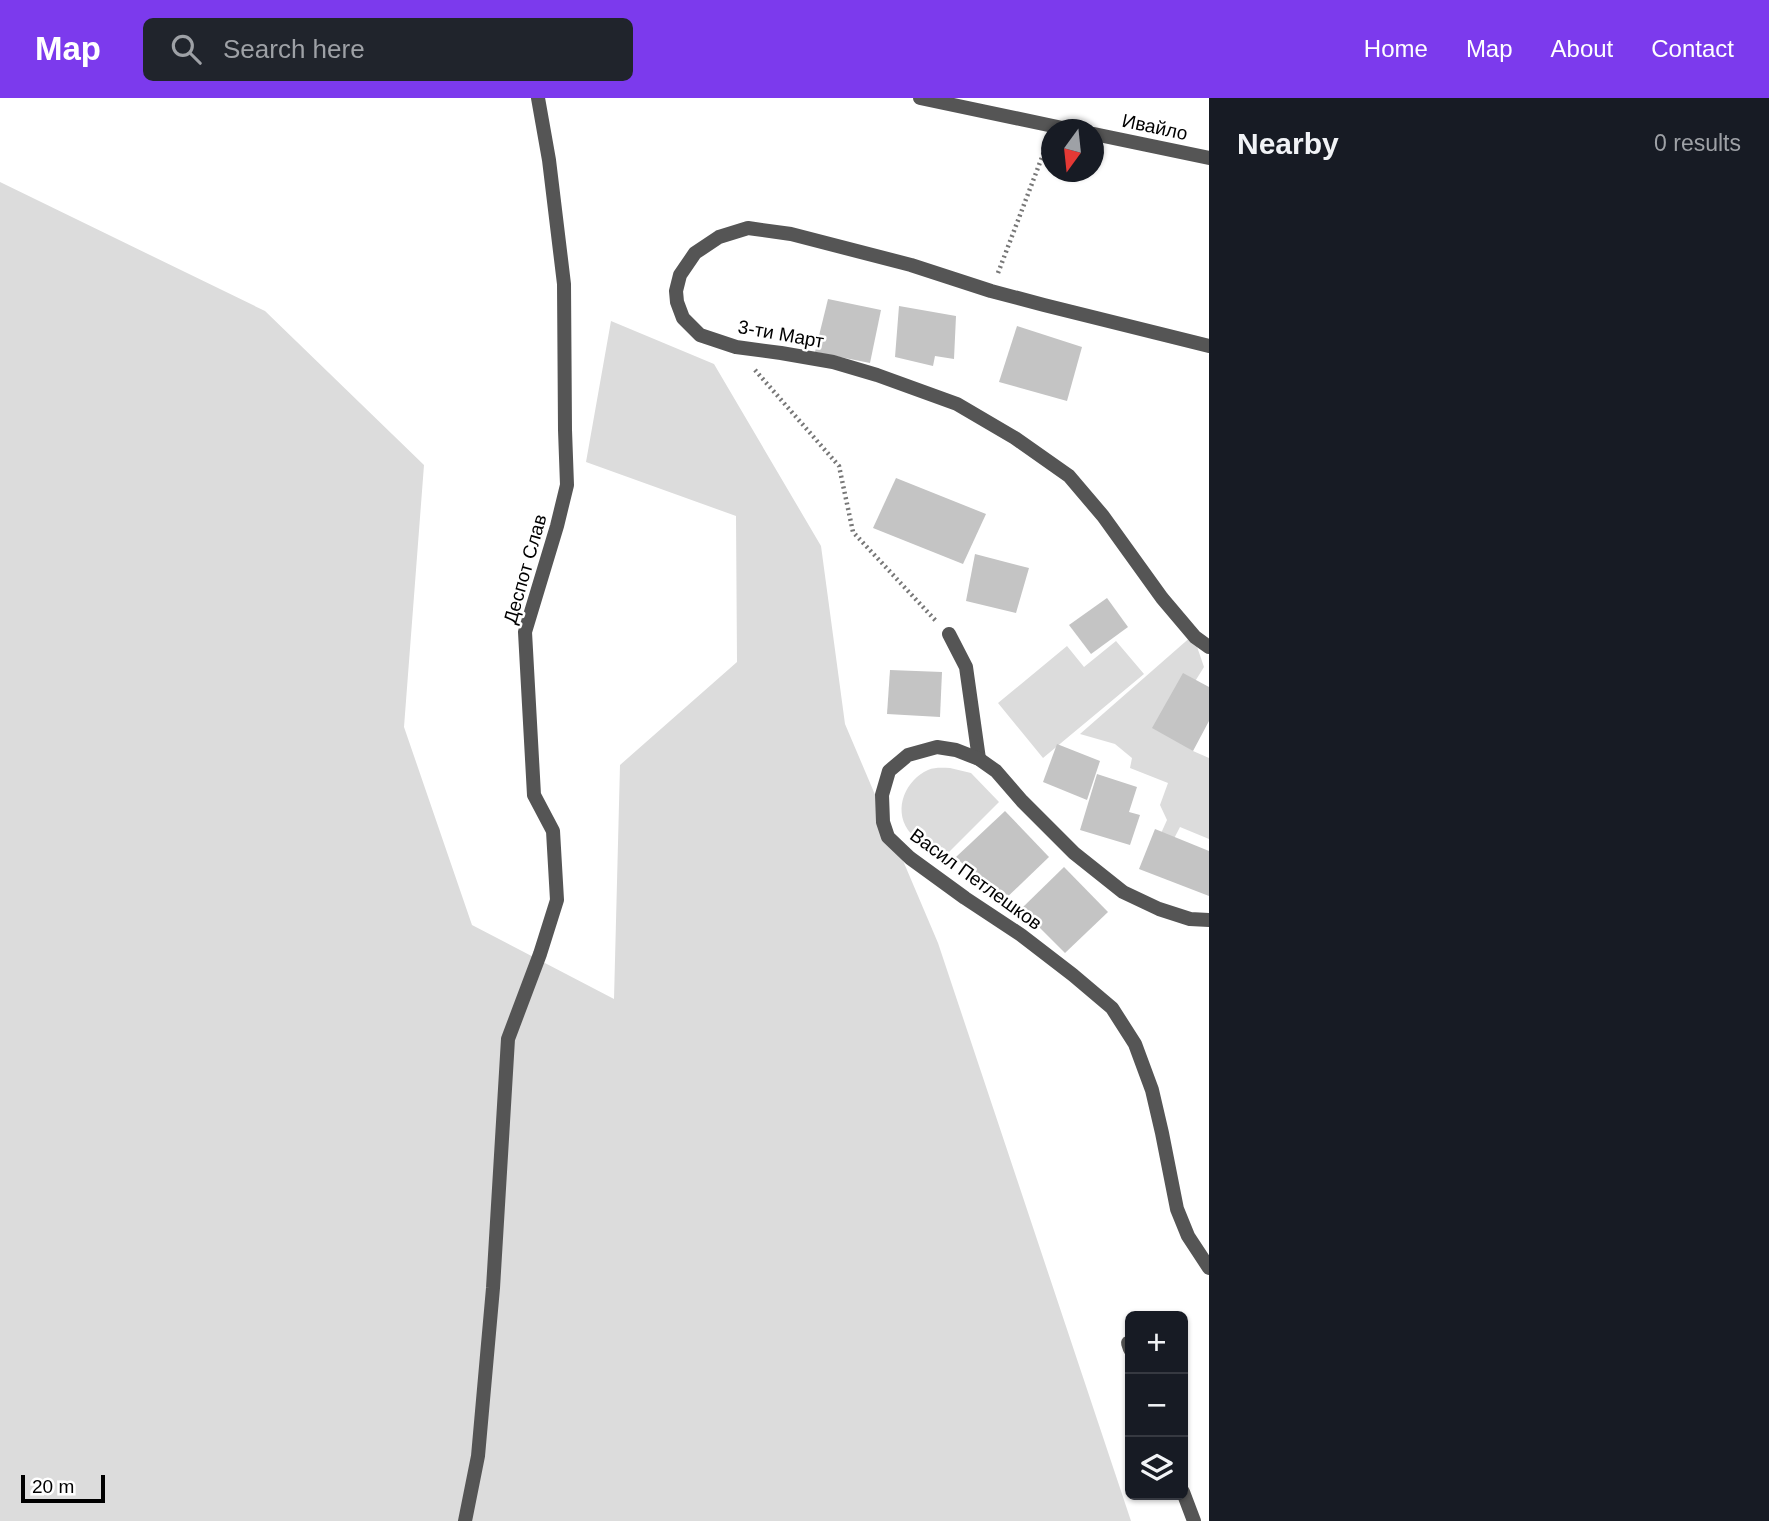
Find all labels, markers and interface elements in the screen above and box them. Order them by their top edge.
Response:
search box [143,18,633,81]
text: Map [35,30,101,67]
icon: search [167,30,205,68]
text: Search here [223,34,365,64]
text: Home [1364,35,1428,62]
text: Map [1466,35,1513,62]
text: About [1551,35,1613,62]
text: Contact [1651,35,1734,62]
street label: Ивайло [1120,110,1190,144]
north arrow [1041,119,1104,182]
text: Nearby [1237,127,1339,160]
text: 0 results [1654,130,1741,156]
street label: 3-ти Март [736,316,826,352]
street label: Деспот Слав [499,512,551,626]
street label: Васил Петлешков [906,824,1046,934]
map controls [1125,1311,1188,1500]
button: + [1125,1311,1188,1374]
button: − [1125,1374,1188,1437]
button: layers [1125,1437,1188,1500]
scale bar [21,1472,105,1504]
text: 20 m [32,1476,74,1497]

